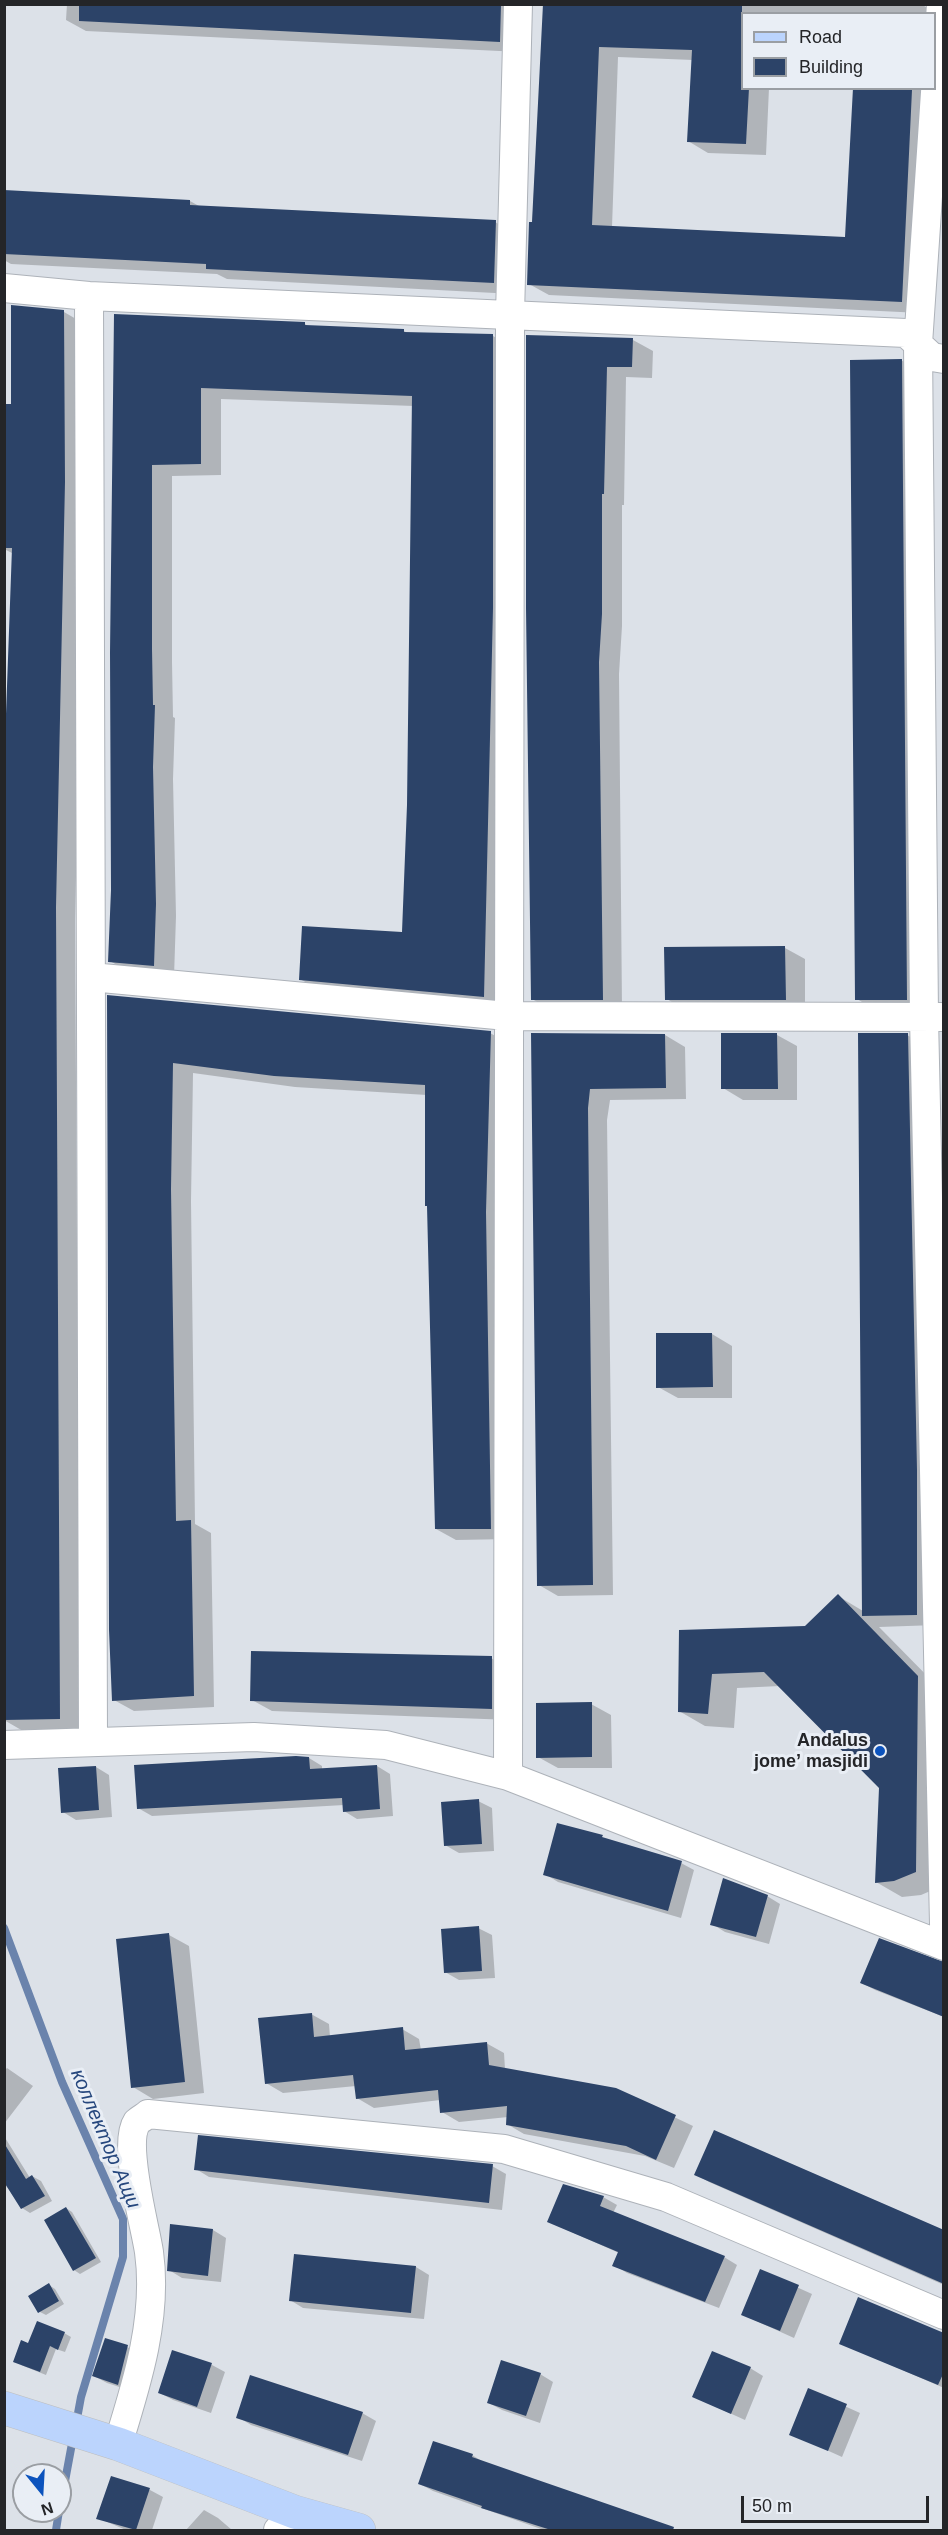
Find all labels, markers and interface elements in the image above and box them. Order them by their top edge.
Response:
legend [741,12,936,90]
text: Road [799,27,842,47]
text: Building [799,57,863,77]
place label: Andalus jome’ masjidi [754,1730,868,1772]
marker: Andalus jome’ masjidi [873,1744,887,1758]
water label: коллектор Ащи [65,2066,145,2212]
north arrow [12,2463,72,2523]
scale bar [744,2484,932,2522]
text: 50 m [752,2496,792,2516]
text: N [39,2499,55,2519]

